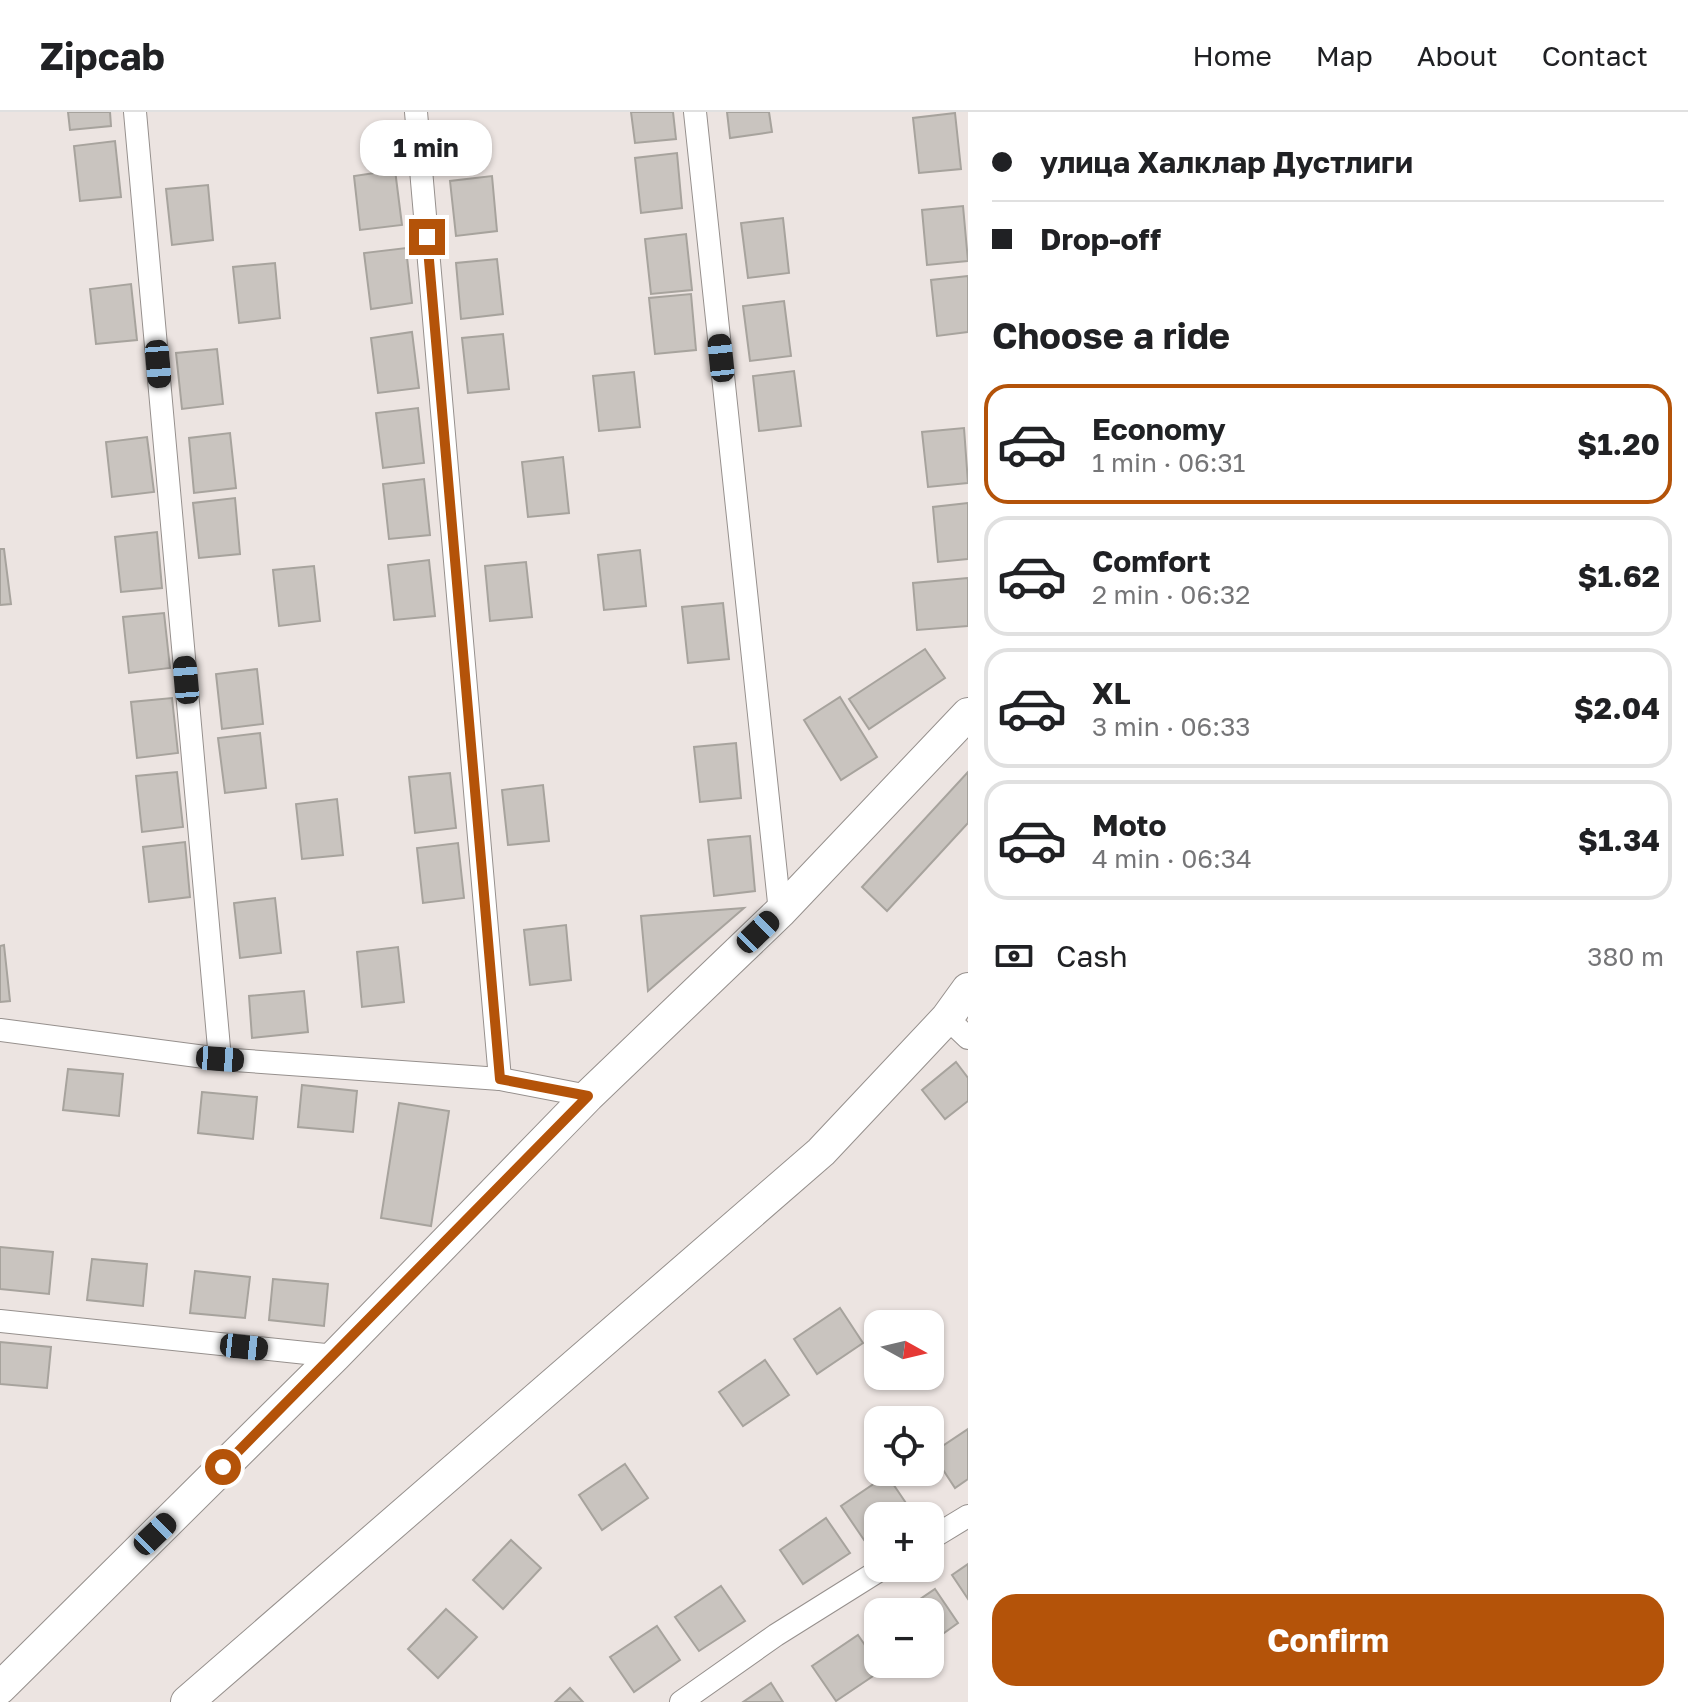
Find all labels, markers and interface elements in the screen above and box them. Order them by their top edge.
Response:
text: Zipcab [40,33,165,78]
text: Home [1193,39,1272,72]
text: Map [1316,39,1373,72]
text: About [1417,39,1498,72]
text: Contact [1542,39,1648,72]
callout: 1 min [361,121,493,177]
text: 1 min [393,132,459,163]
text: улица Халклар Дустлиги [1040,144,1413,180]
route end [409,219,445,255]
text: Drop-off [1040,221,1161,257]
text: Choose a ride [992,314,1230,357]
car [707,333,735,383]
car [144,339,172,389]
icon: car [996,408,1068,480]
text: Economy [1092,411,1226,447]
text: $1.20 [1577,426,1660,462]
text: 1 min · 06:31 [1092,447,1245,478]
icon: car [996,540,1068,612]
text: Comfort [1092,543,1211,579]
text: $1.62 [1578,558,1660,594]
text: 2 min · 06:32 [1092,579,1250,610]
car [172,655,200,705]
icon: car [996,672,1068,744]
text: XL [1092,675,1131,711]
text: $2.04 [1574,690,1660,726]
text: 3 min · 06:33 [1092,711,1251,742]
icon: car [996,804,1068,876]
text: Moto [1092,807,1167,843]
text: $1.34 [1578,822,1660,858]
text: 4 min · 06:34 [1092,843,1252,874]
car [732,907,784,957]
icon: cash [992,934,1036,978]
text: Cash [1056,938,1128,974]
text: 380 m [1587,941,1664,972]
car [195,1045,245,1073]
north arrow [864,1310,944,1390]
map controls [864,1310,944,1678]
car [219,1333,269,1361]
button: locate [864,1406,944,1486]
route start [205,1449,241,1485]
button: + [864,1502,944,1582]
car [129,1509,181,1559]
button: Confirm [992,1594,1664,1686]
button: − [864,1598,944,1678]

